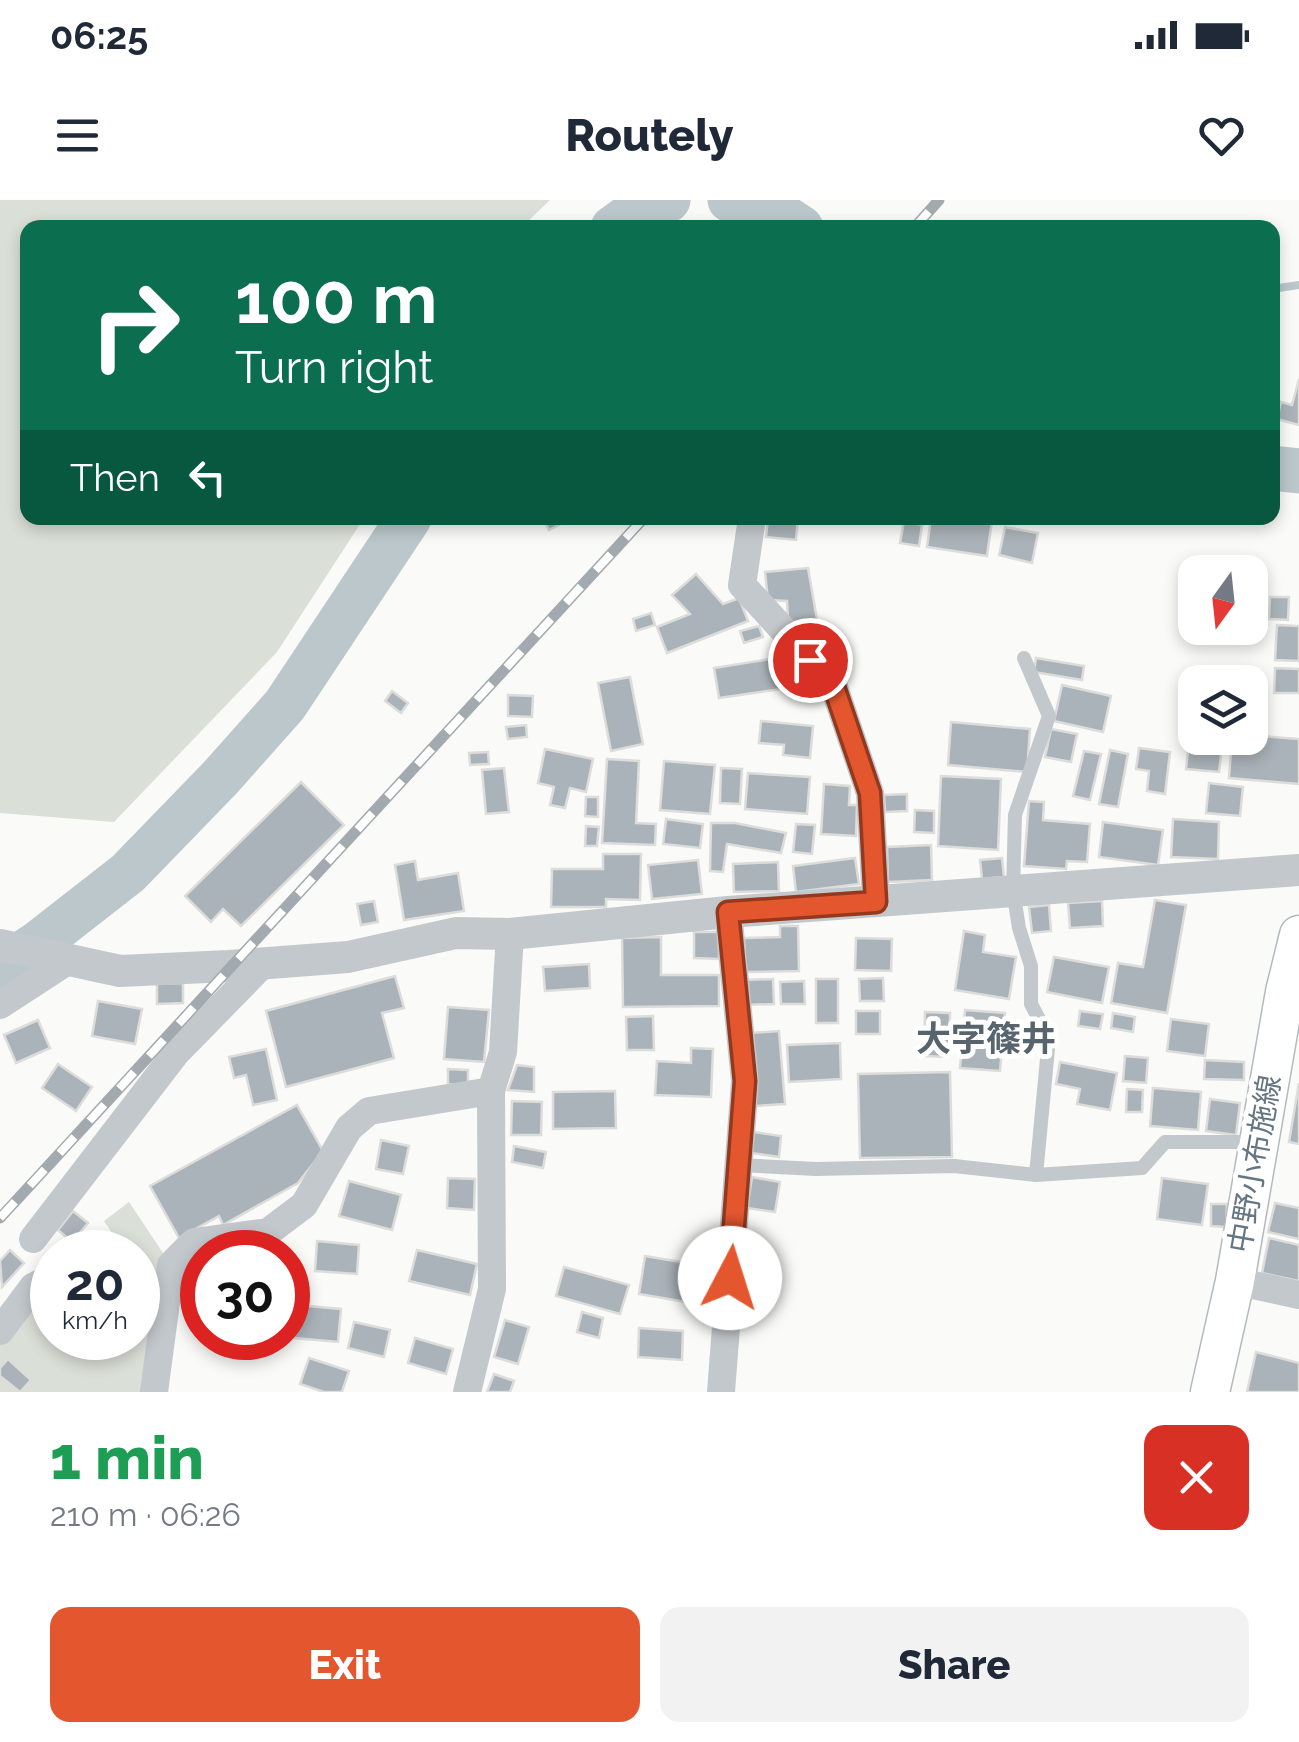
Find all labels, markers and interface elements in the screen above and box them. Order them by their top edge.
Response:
text: 06:25 [50,13,148,58]
icon: menu [50,108,105,163]
icon: heart [1194,108,1249,163]
text: Routely [565,109,734,162]
text: 100 m [235,257,438,339]
icon: right [70,260,200,390]
text: Turn right [235,341,433,394]
icon: left [180,450,235,505]
text: Then [70,455,160,500]
north arrow [1178,555,1268,645]
map controls [1178,555,1268,755]
pin [768,618,853,703]
icon: arrive [783,633,838,688]
button: layers [1178,665,1268,755]
district label: 大字篠井 [916,1018,1056,1059]
street label: 中野小布施線 [1222,1072,1287,1256]
position arrow [678,1226,782,1330]
speed limit sign: 30 [180,1230,310,1360]
text: 20 [66,1253,124,1312]
text: km/h [62,1305,128,1335]
text: 1 min [50,1423,204,1493]
button: close [1144,1425,1249,1530]
text: 210 m · 06:26 [50,1496,241,1533]
button: Exit [50,1607,640,1722]
button: Share [660,1607,1249,1722]

